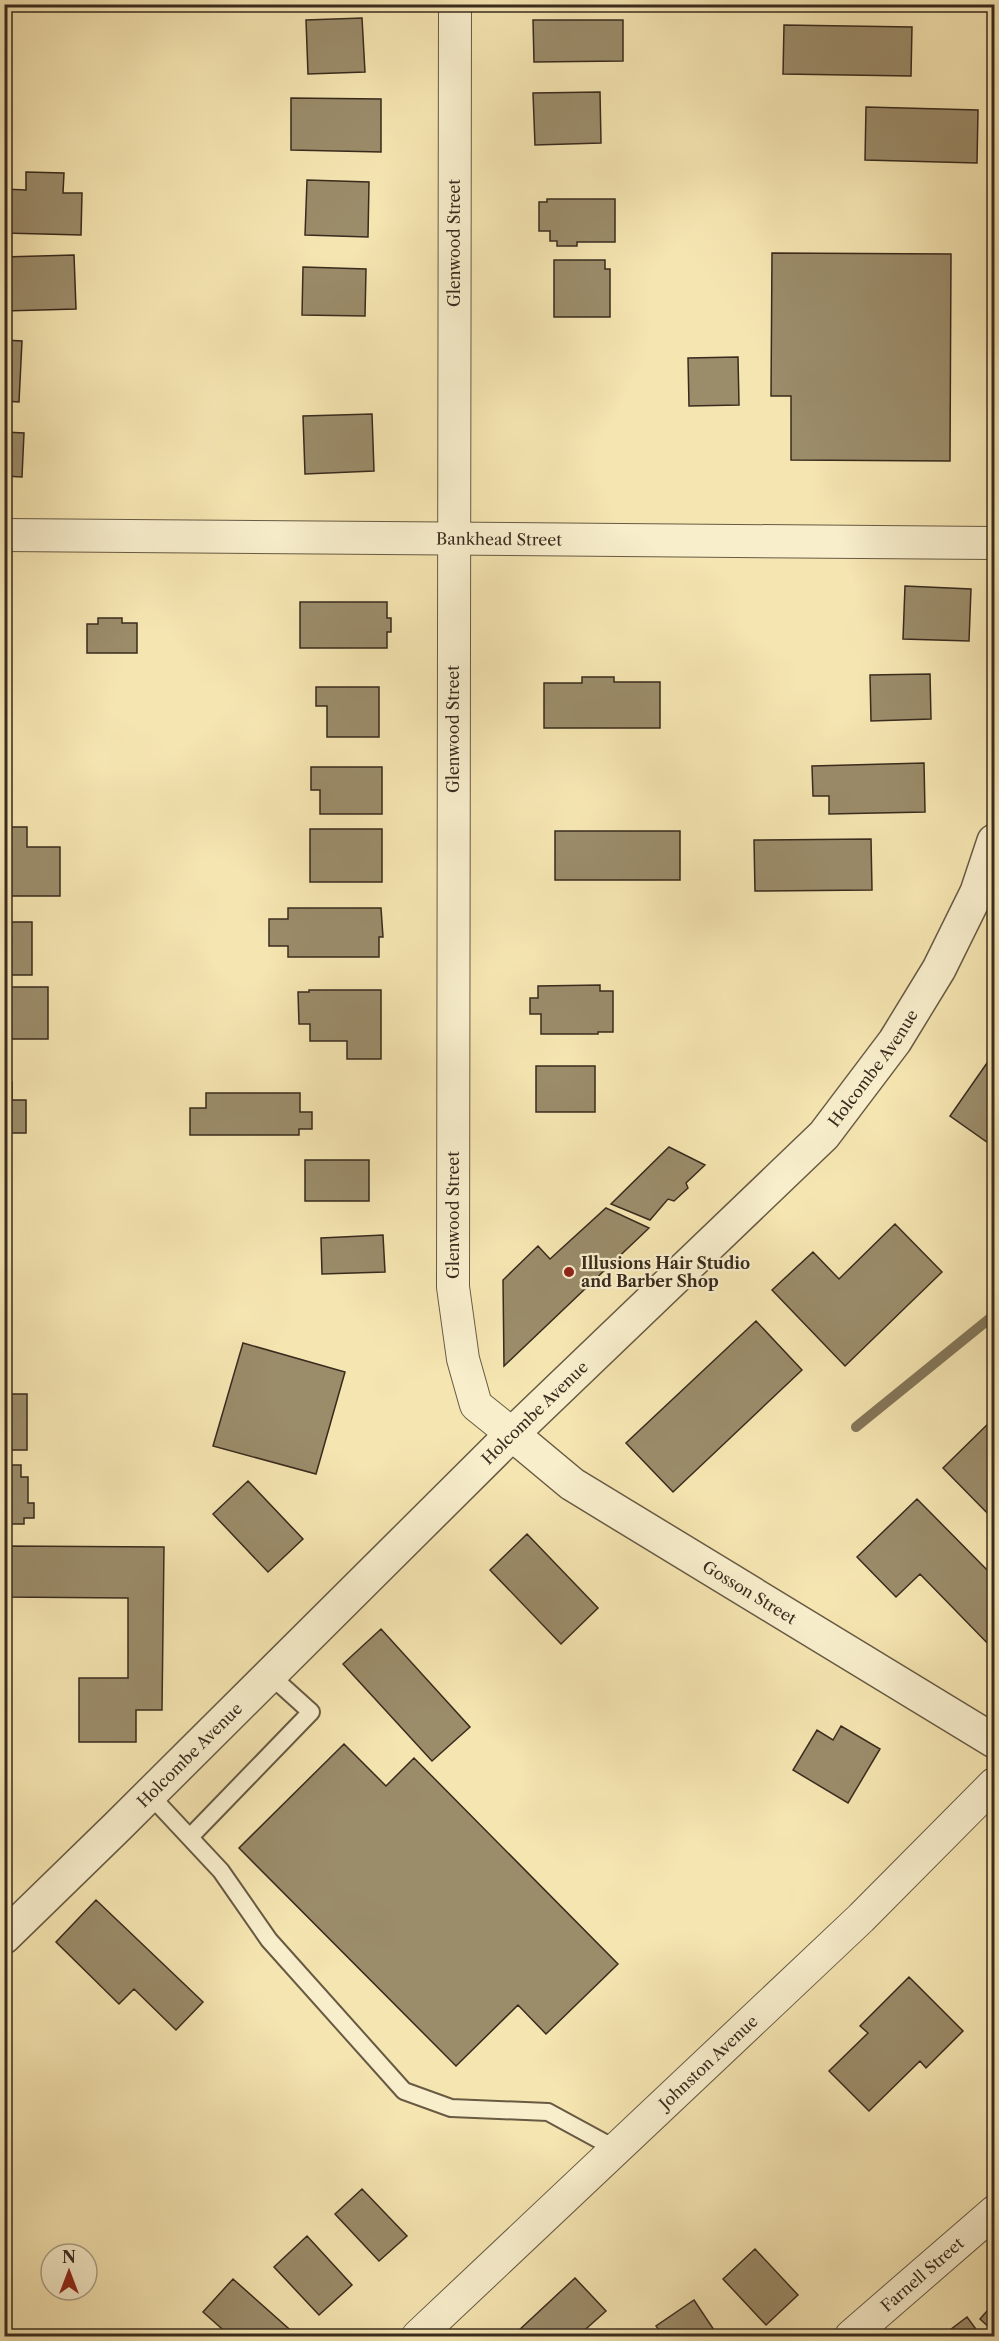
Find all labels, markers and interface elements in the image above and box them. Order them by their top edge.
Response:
street label: Glenwood Street [444,179,464,307]
street label: Bankhead Street [436,528,562,550]
street label: Glenwood Street [443,665,463,793]
street label: Holcombe Avenue [824,1006,922,1131]
street label: Glenwood Street [443,1151,463,1279]
place label: Illusions Hair Studio and Barber Shop [581,1253,750,1291]
marker: Illusions Hair Studio and Barber Shop [562,1265,576,1279]
street label: Holcombe Avenue [477,1357,592,1469]
street label: Gosson Street [699,1556,800,1628]
street label: Holcombe Avenue [133,1698,246,1811]
street label: Johnston Avenue [653,2011,762,2116]
street label: Farnell Street [876,2233,968,2316]
north arrow [39,2242,99,2302]
text: N [62,2247,76,2267]

